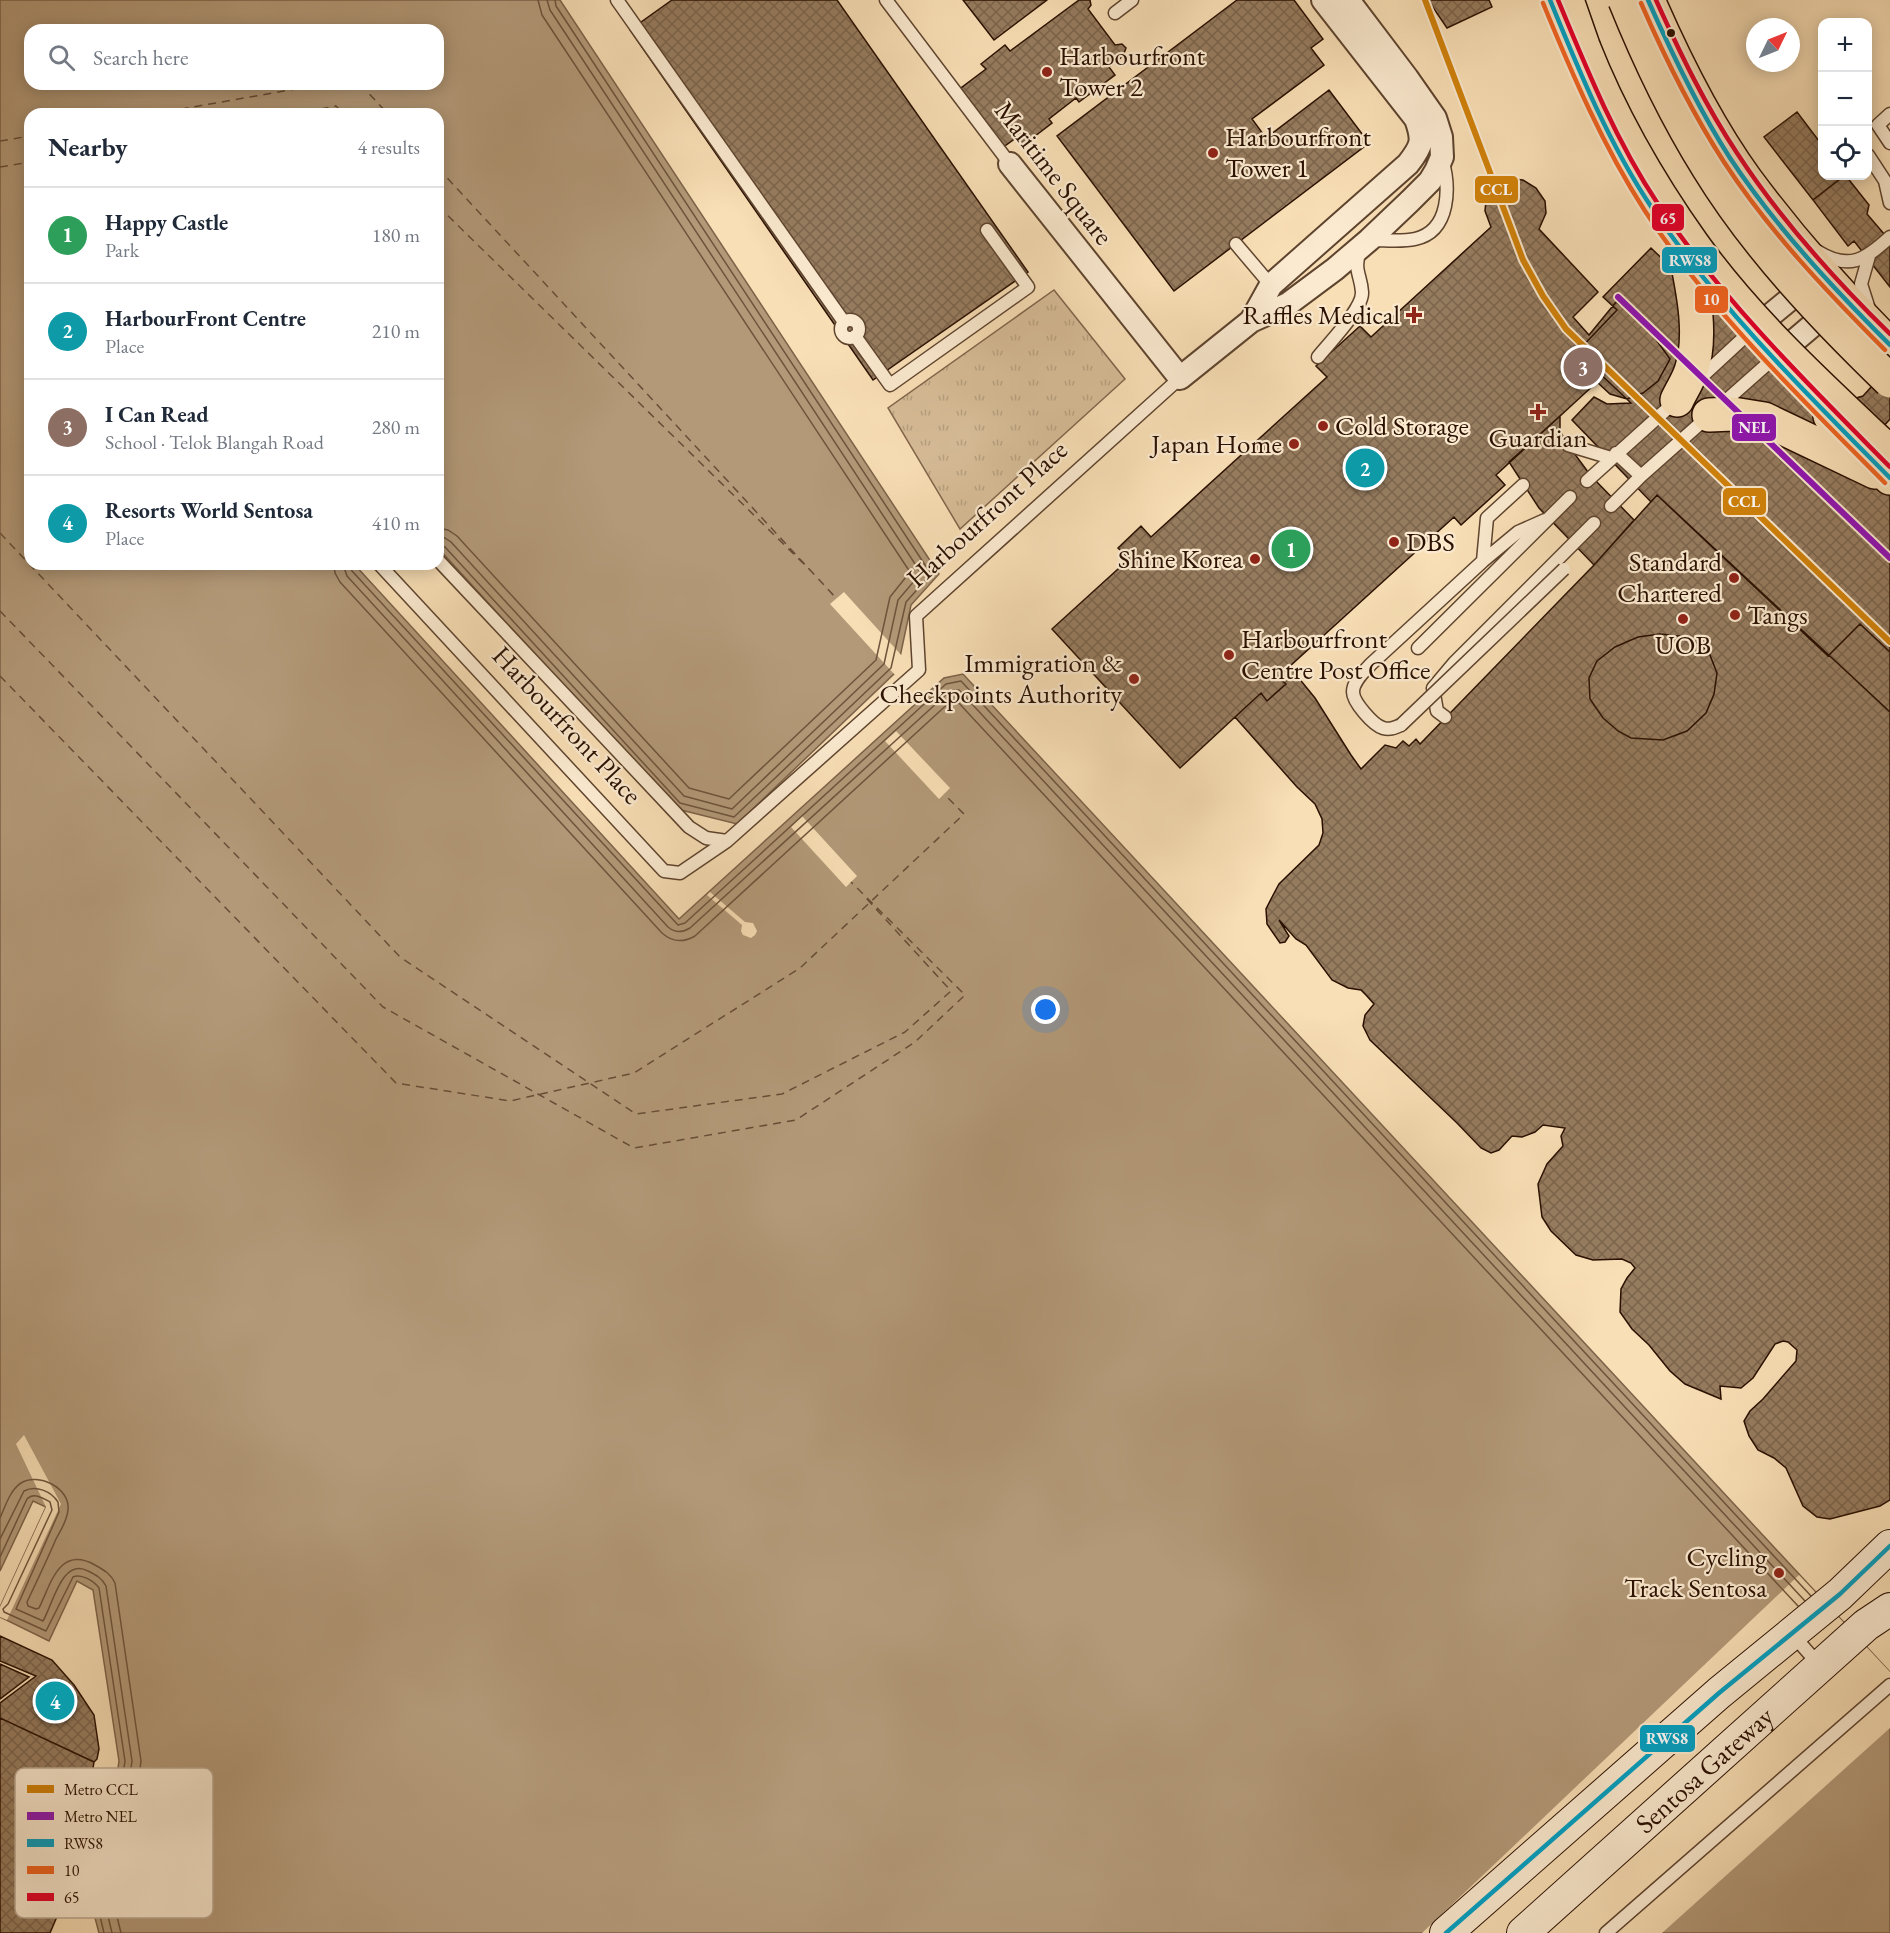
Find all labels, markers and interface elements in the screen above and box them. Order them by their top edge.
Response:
north arrow [1746,18,1800,72]
map controls [1818,18,1872,180]
button: + [1818,18,1872,72]
search box [24,24,444,90]
unlabelled marker [1665,27,1677,39]
place label: Harbourfront Tower 2 [1059,38,1205,104]
icon: search [45,41,78,74]
text: Search here [93,43,188,72]
marker: Harbourfront Tower 2 [1040,65,1054,79]
button: − [1818,72,1872,126]
street label: Maritime Square [987,94,1122,252]
place label: Harbourfront Tower 1 [1225,119,1371,185]
button: locate [1818,126,1872,180]
text: Nearby [48,130,128,164]
text: 4 results [357,134,420,160]
marker: Harbourfront Tower 1 [1206,146,1220,160]
line badge: CCL [1474,175,1519,204]
text: CCL [1480,179,1513,200]
line badge: 65 [1651,203,1685,232]
text: Happy Castle [105,208,228,237]
text: 65 [1660,208,1676,229]
text: 1 [62,222,73,248]
text: 180 m [372,222,420,248]
text: Park [105,237,139,263]
line badge: RWS8 [1661,246,1718,274]
text: RWS8 [1669,250,1711,271]
line badge: 10 [1694,285,1729,314]
text: 10 [1703,289,1720,310]
place label: Raffles Medical [1243,297,1400,332]
text: HarbourFront Centre [105,304,306,333]
marker: Raffles Medical [1405,306,1423,324]
text: 2 [62,318,73,344]
text: 210 m [372,318,420,344]
text: Place [105,333,144,359]
pin: 3 [1564,344,1602,389]
text: I Can Read [105,400,209,429]
marker: Guardian [1531,405,1545,419]
place label: Cold Storage [1335,408,1469,443]
line badge: NEL [1731,413,1777,442]
text: 3 [62,414,73,440]
text: 280 m [372,414,420,440]
text: NEL [1738,417,1770,438]
marker: Cold Storage [1316,419,1330,433]
place label: Guardian [1488,420,1588,455]
place label: Japan Home [1149,426,1282,461]
text: School · Telok Blangah Road [105,429,324,455]
street label: Harbourfront Place [899,432,1074,595]
marker: Japan Home [1287,437,1301,451]
pin: 2 [1346,446,1384,490]
line badge: CCL [1722,487,1767,516]
text: CCL [1728,491,1761,512]
text: Resorts World Sentosa [105,496,313,525]
text: 4 [62,510,73,536]
text: 410 m [372,510,420,536]
place label: DBS [1406,524,1455,559]
text: Place [105,525,144,551]
pin: 1 [1272,526,1310,572]
marker: DBS [1387,535,1401,549]
place label: Shine Korea [1118,541,1243,576]
place label: Standard Chartered [1617,544,1722,610]
marker: Shine Korea [1248,552,1262,566]
marker: Standard Chartered [1727,571,1741,585]
place label: Tangs [1747,597,1808,632]
marker: Tangs [1728,608,1742,622]
marker: UOB [1676,612,1690,626]
place label: Harbourfront Centre Post Office [1241,621,1430,687]
place label: UOB [1655,627,1711,662]
street label: Harbourfront Place [485,638,650,811]
place label: Immigration & Checkpoints Authority [880,645,1122,711]
marker: Harbourfront Centre Post Office [1222,648,1236,662]
marker: Immigration & Checkpoints Authority [1127,672,1141,686]
your location [1031,995,1060,1024]
place label: Cycling Track Sentosa [1624,1539,1767,1605]
marker: Cycling Track Sentosa [1772,1566,1786,1580]
pin: 4 [36,1678,74,1724]
street label: Sentosa Gateway [1628,1698,1781,1841]
line badge: RWS8 [1639,1724,1696,1753]
text: RWS8 [1646,1728,1688,1749]
legend [15,1768,213,1918]
text: Metro CCL [64,1779,139,1800]
text: Metro NEL [64,1806,138,1827]
text: RWS8 [64,1833,103,1854]
text: 10 [64,1860,80,1881]
text: 65 [64,1887,79,1908]

